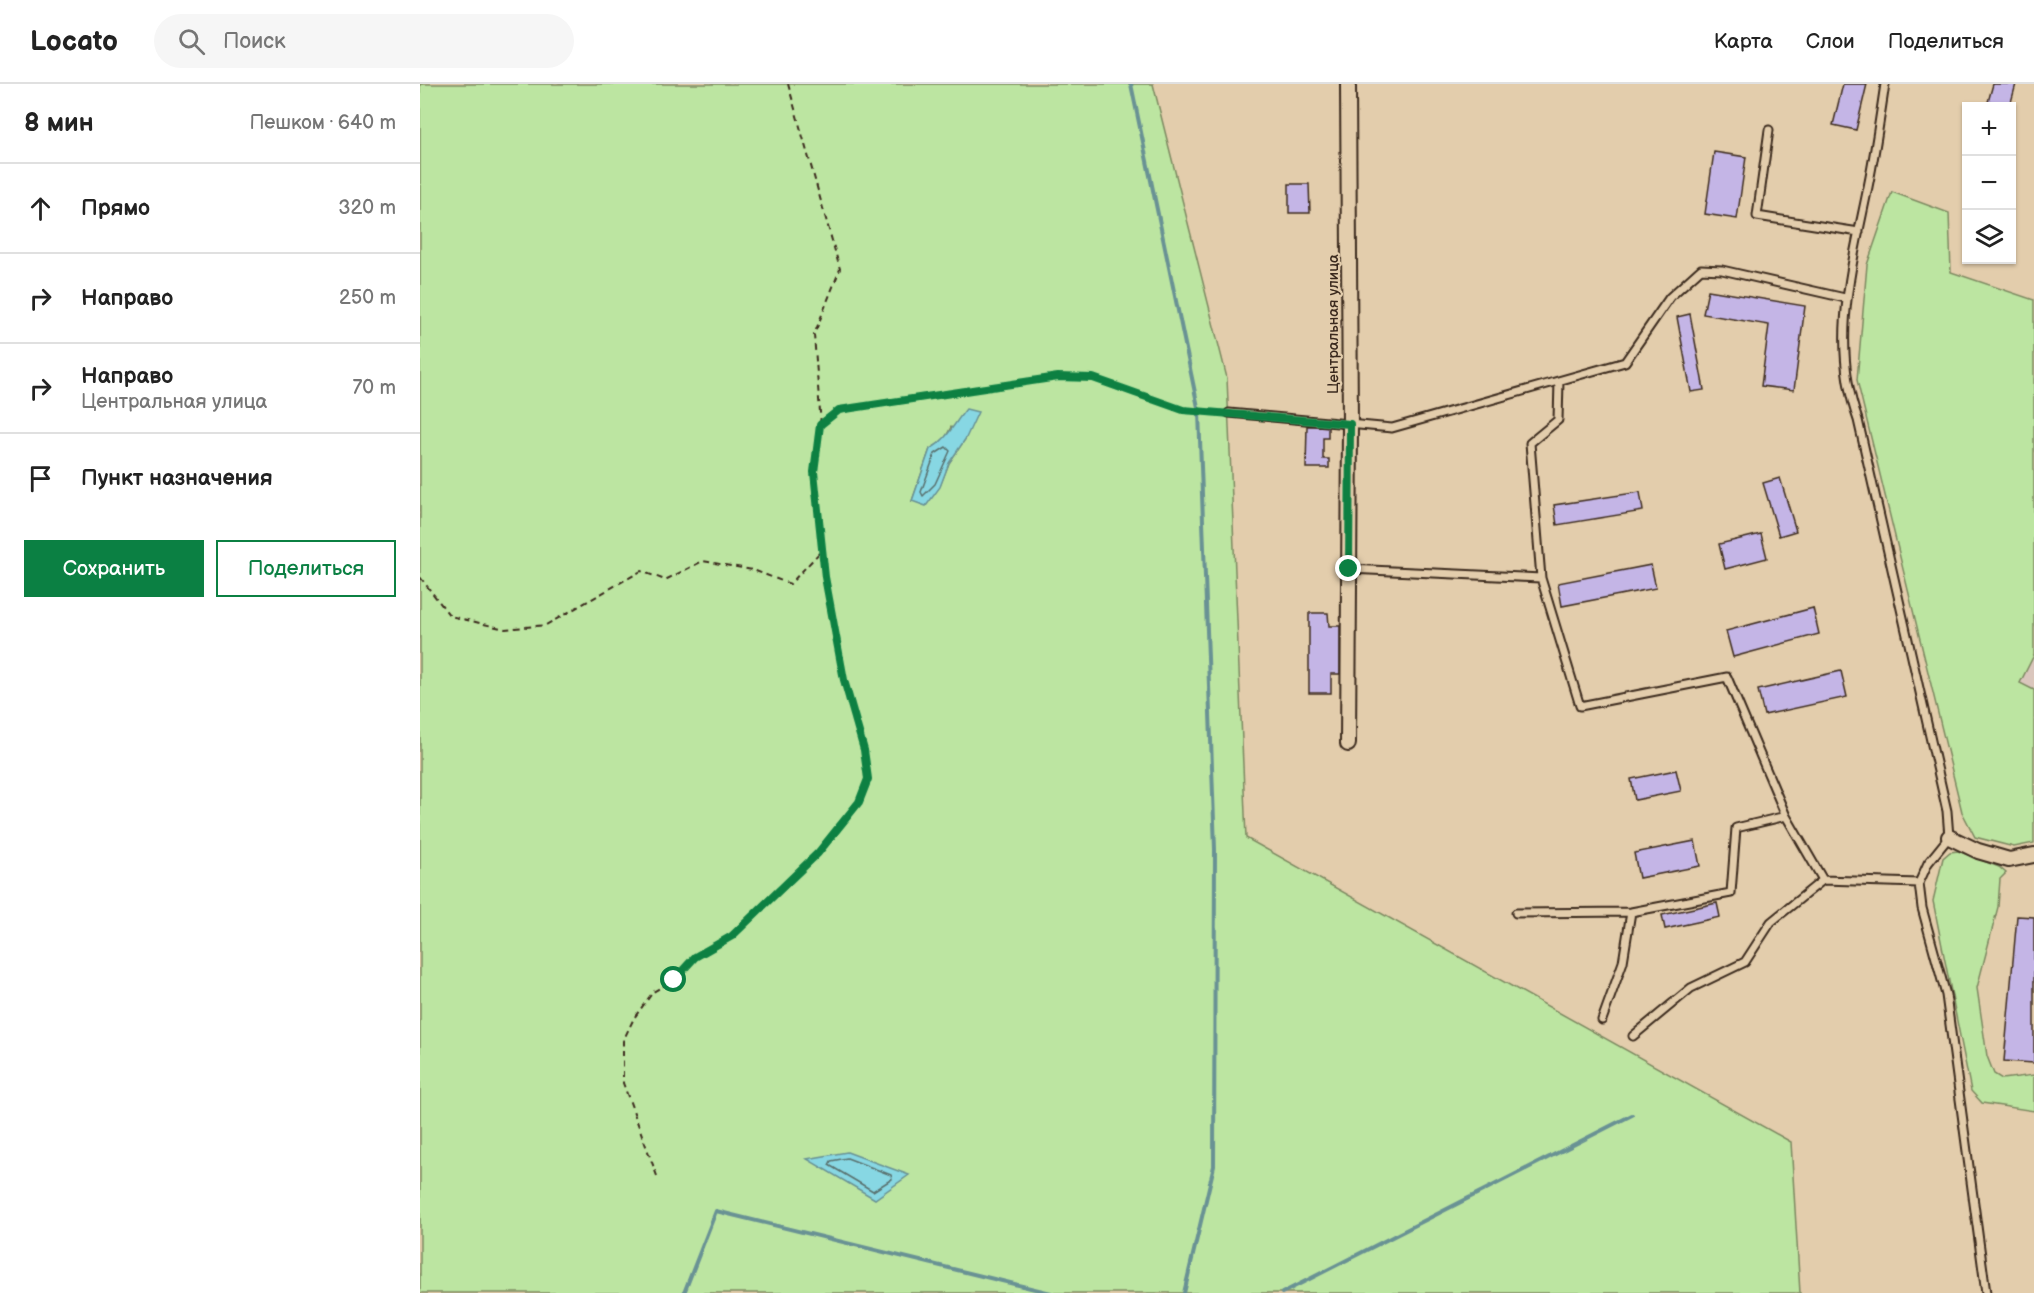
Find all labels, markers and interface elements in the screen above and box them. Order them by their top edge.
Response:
search box [154,14,574,68]
text: Locato [30,25,118,58]
icon: search [175,25,208,58]
text: Поиск [223,28,286,55]
text: Карта [1714,29,1773,54]
text: Слои [1806,29,1855,54]
text: Поделиться [1888,29,2004,54]
map controls [1962,102,2016,264]
button: + [1962,102,2016,156]
text: 8 мин [24,108,94,139]
text: Пешком · 640 m [249,111,396,135]
button: − [1962,156,2016,210]
icon: ahead [24,192,57,225]
text: Прямо [81,195,150,222]
text: 320 m [338,196,396,220]
button: layers [1962,210,2016,264]
street label: Центральная улица [1324,254,1343,394]
icon: right [24,282,57,315]
text: Направо [81,285,173,312]
text: 250 m [339,286,396,310]
text: Направо [81,363,173,390]
icon: right [24,372,57,405]
text: 70 m [352,376,396,400]
text: Центральная улица [81,390,267,414]
icon: arrive [24,462,57,495]
text: Пункт назначения [81,465,273,492]
button: Сохранить [24,540,204,597]
button: Поделиться [216,540,396,597]
route end [1335,555,1361,581]
route start [660,966,686,992]

